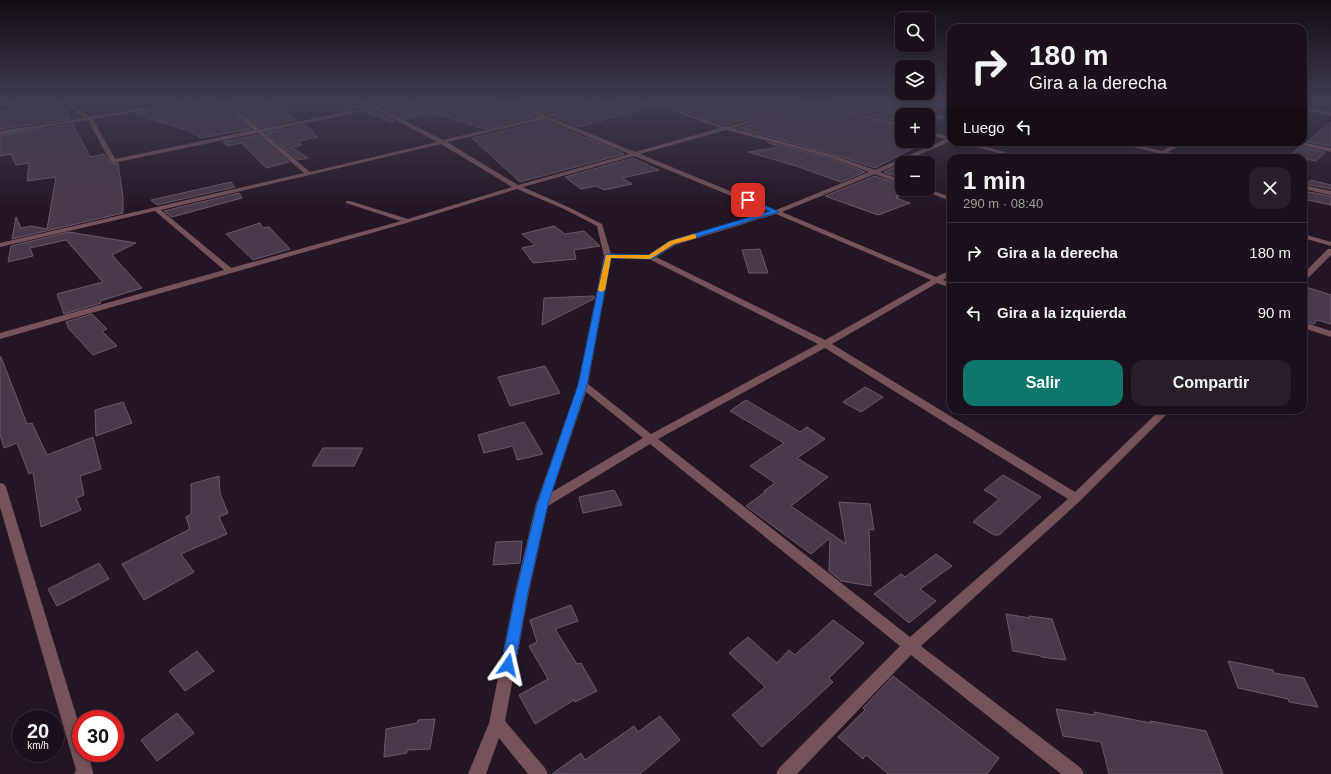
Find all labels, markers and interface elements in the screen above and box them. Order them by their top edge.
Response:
map controls [895,12,935,196]
button: search [895,12,935,52]
icon: right [963,40,1015,92]
text: 180 m [1029,40,1108,71]
button: layers [895,60,935,100]
text: Gira a la derecha [1029,73,1167,93]
button: + [895,108,935,148]
icon: left [1013,116,1035,138]
text: Luego [963,119,1005,136]
button: − [895,156,935,196]
text: 1 min [963,167,1026,194]
button: close [1249,167,1291,209]
pin [731,183,765,217]
icon: arrive [737,189,759,211]
text: 290 m · 08:40 [963,196,1043,211]
icon: right [963,242,985,264]
text: Gira a la derecha [997,244,1118,261]
text: 180 m [1249,244,1291,261]
icon: left [963,302,985,324]
text: Gira a la izquierda [997,304,1126,321]
text: 90 m [1258,304,1291,321]
button: Salir [963,360,1123,406]
button: Compartir [1131,360,1291,406]
position arrow [487,644,529,686]
speed limit sign: 30 [72,710,124,762]
text: 20 [27,720,49,742]
text: km/h [27,740,49,751]

